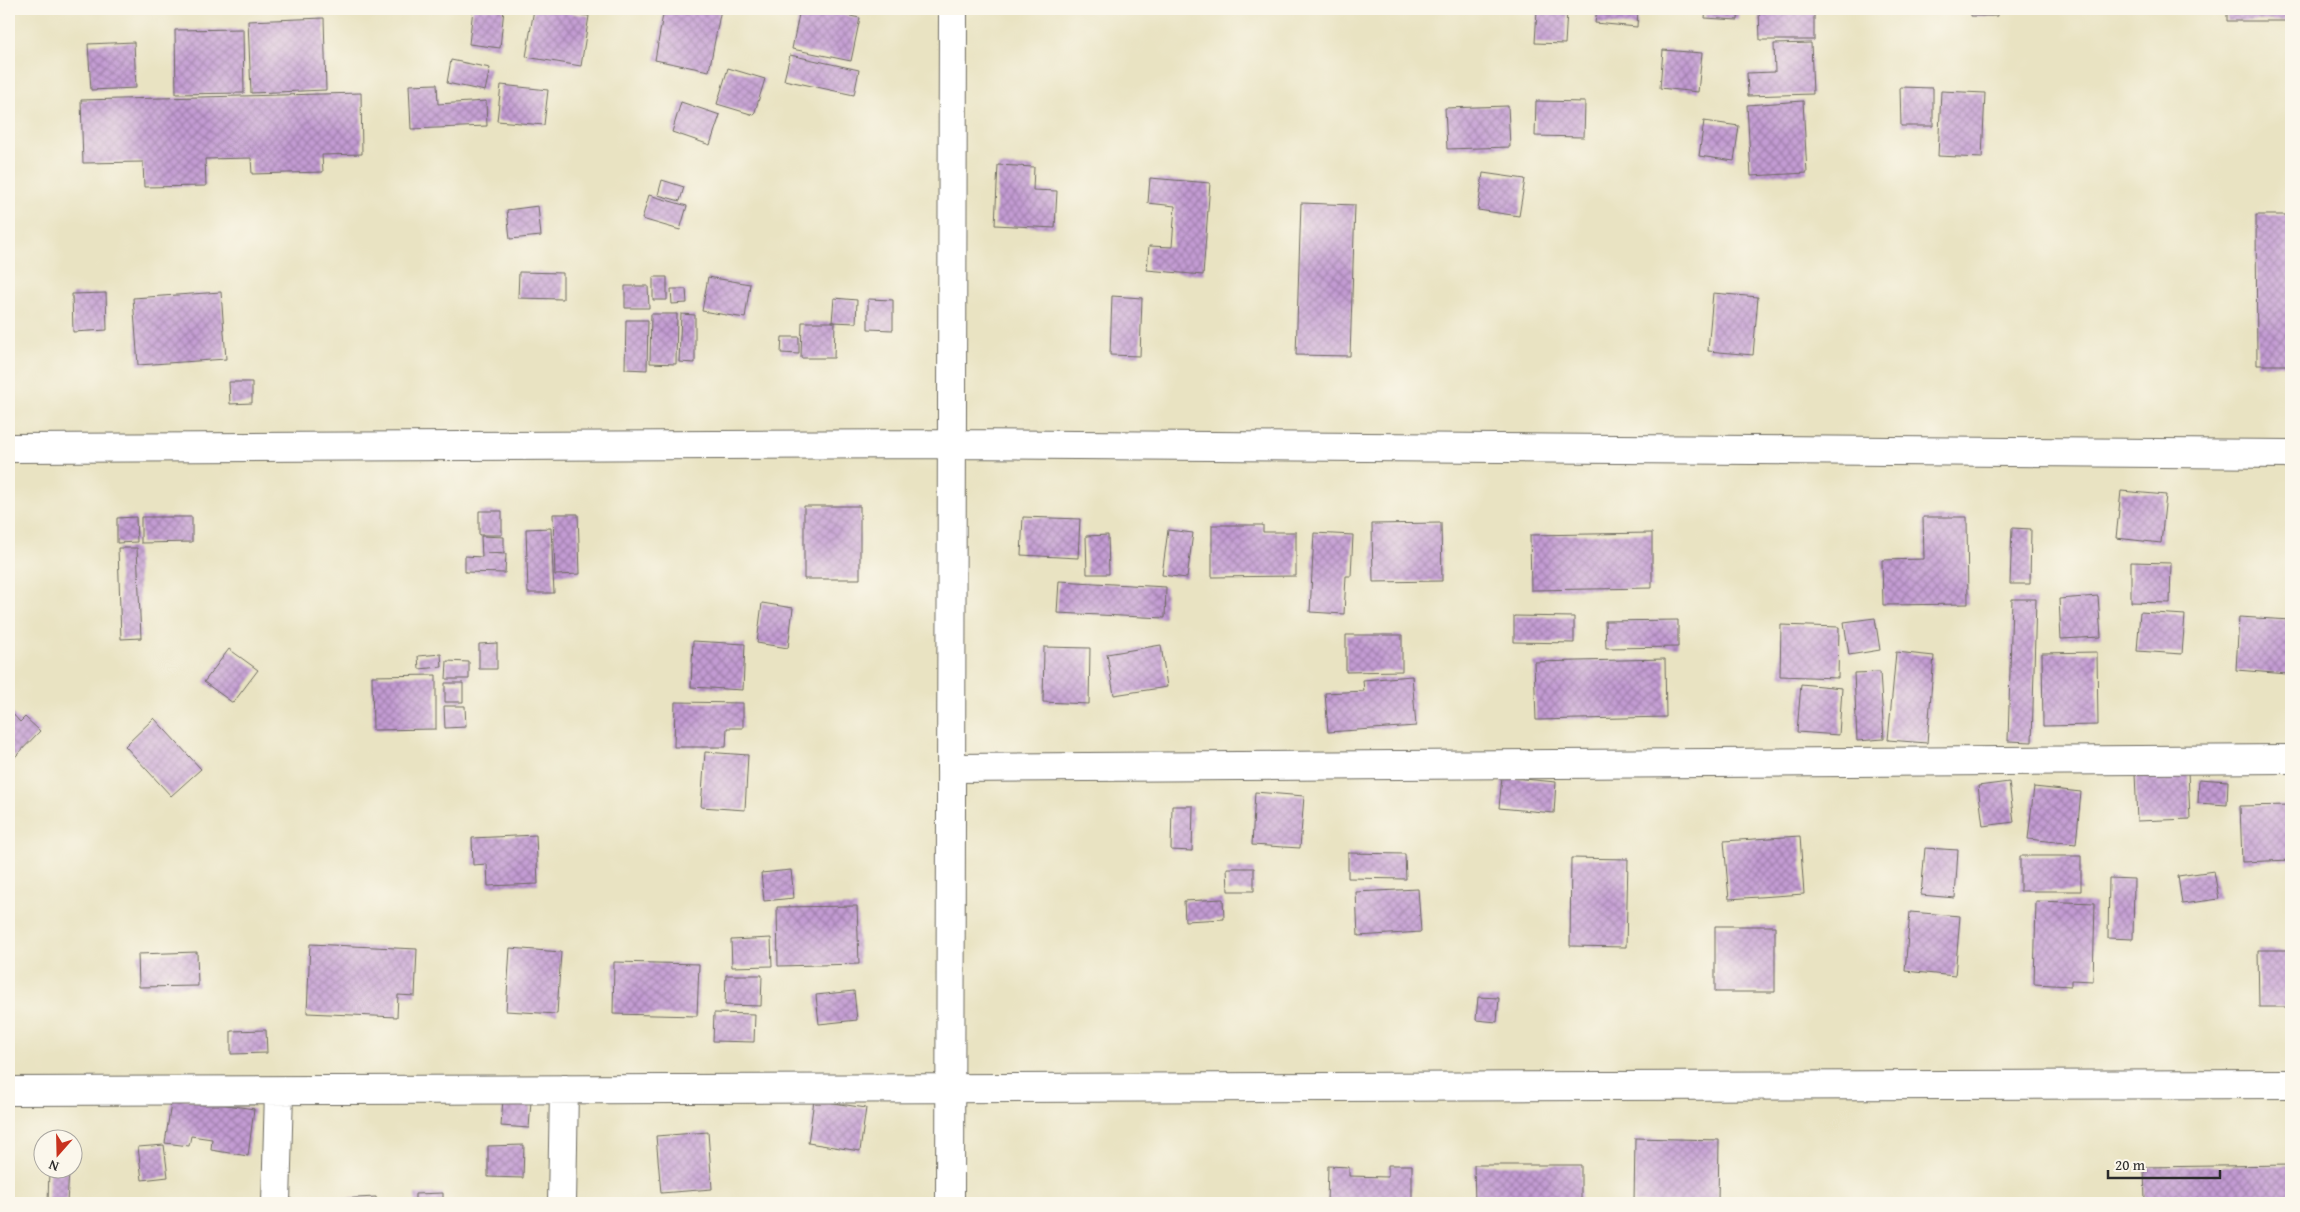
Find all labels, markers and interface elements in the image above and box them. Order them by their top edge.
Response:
north arrow [32,1130,82,1180]
scale bar [2108,1147,2220,1179]
text: 20 m [2115,1154,2146,1175]
text: N [45,1155,61,1177]

